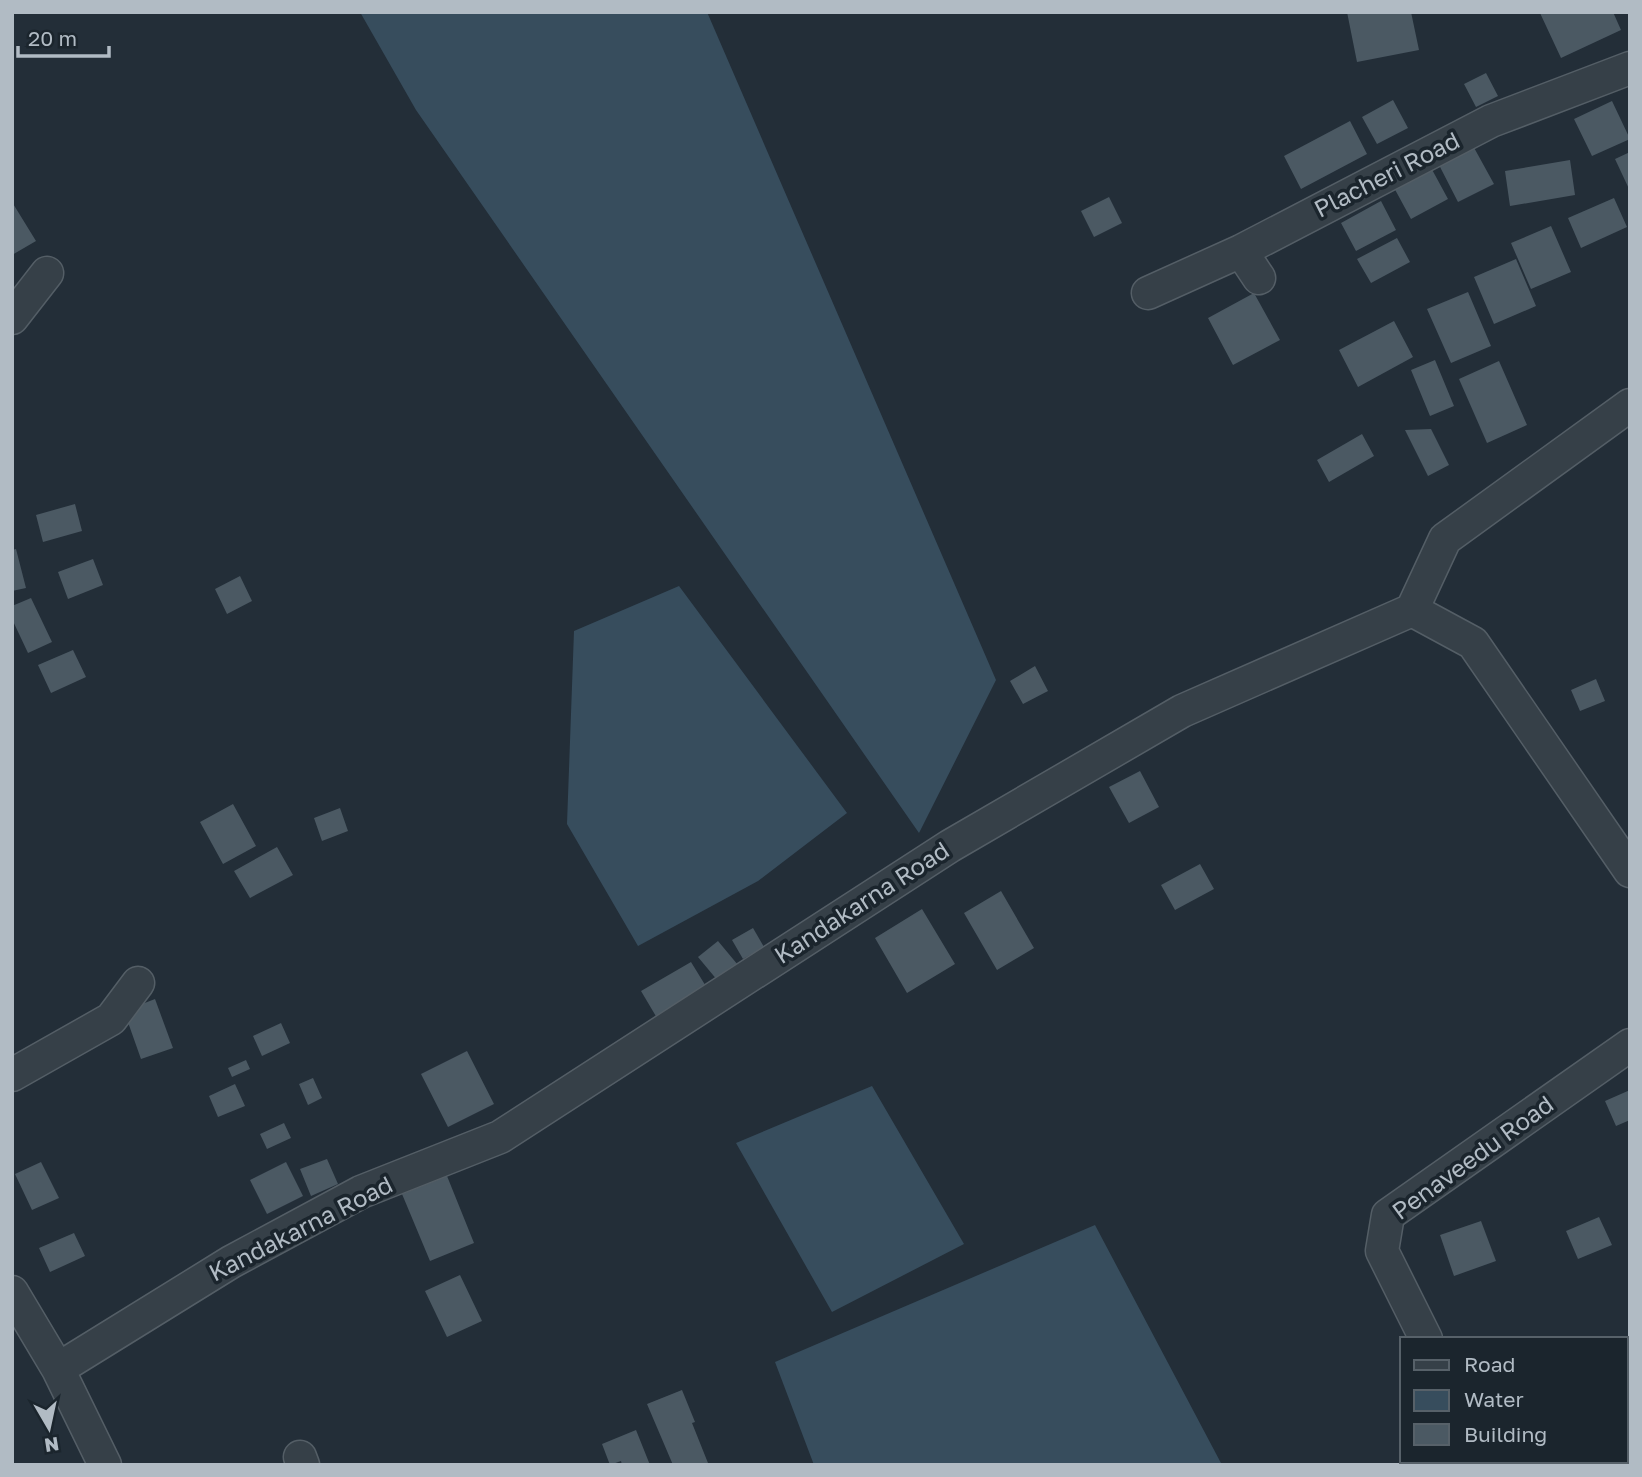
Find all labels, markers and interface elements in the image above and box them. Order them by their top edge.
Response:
scale bar [18,14,108,58]
text: 20 m [28,25,77,51]
street label: Placheri Road [1309,125,1464,223]
street label: Kandakarna Road [768,834,954,969]
street label: Penaveedu Road [1386,1089,1558,1225]
street label: Kandakarna Road [204,1169,397,1287]
legend [1400,1337,1628,1463]
text: Road [1464,1351,1515,1377]
text: Water [1464,1386,1524,1412]
north arrow [14,1393,84,1463]
text: Building [1464,1421,1547,1447]
text: N [43,1433,61,1458]

